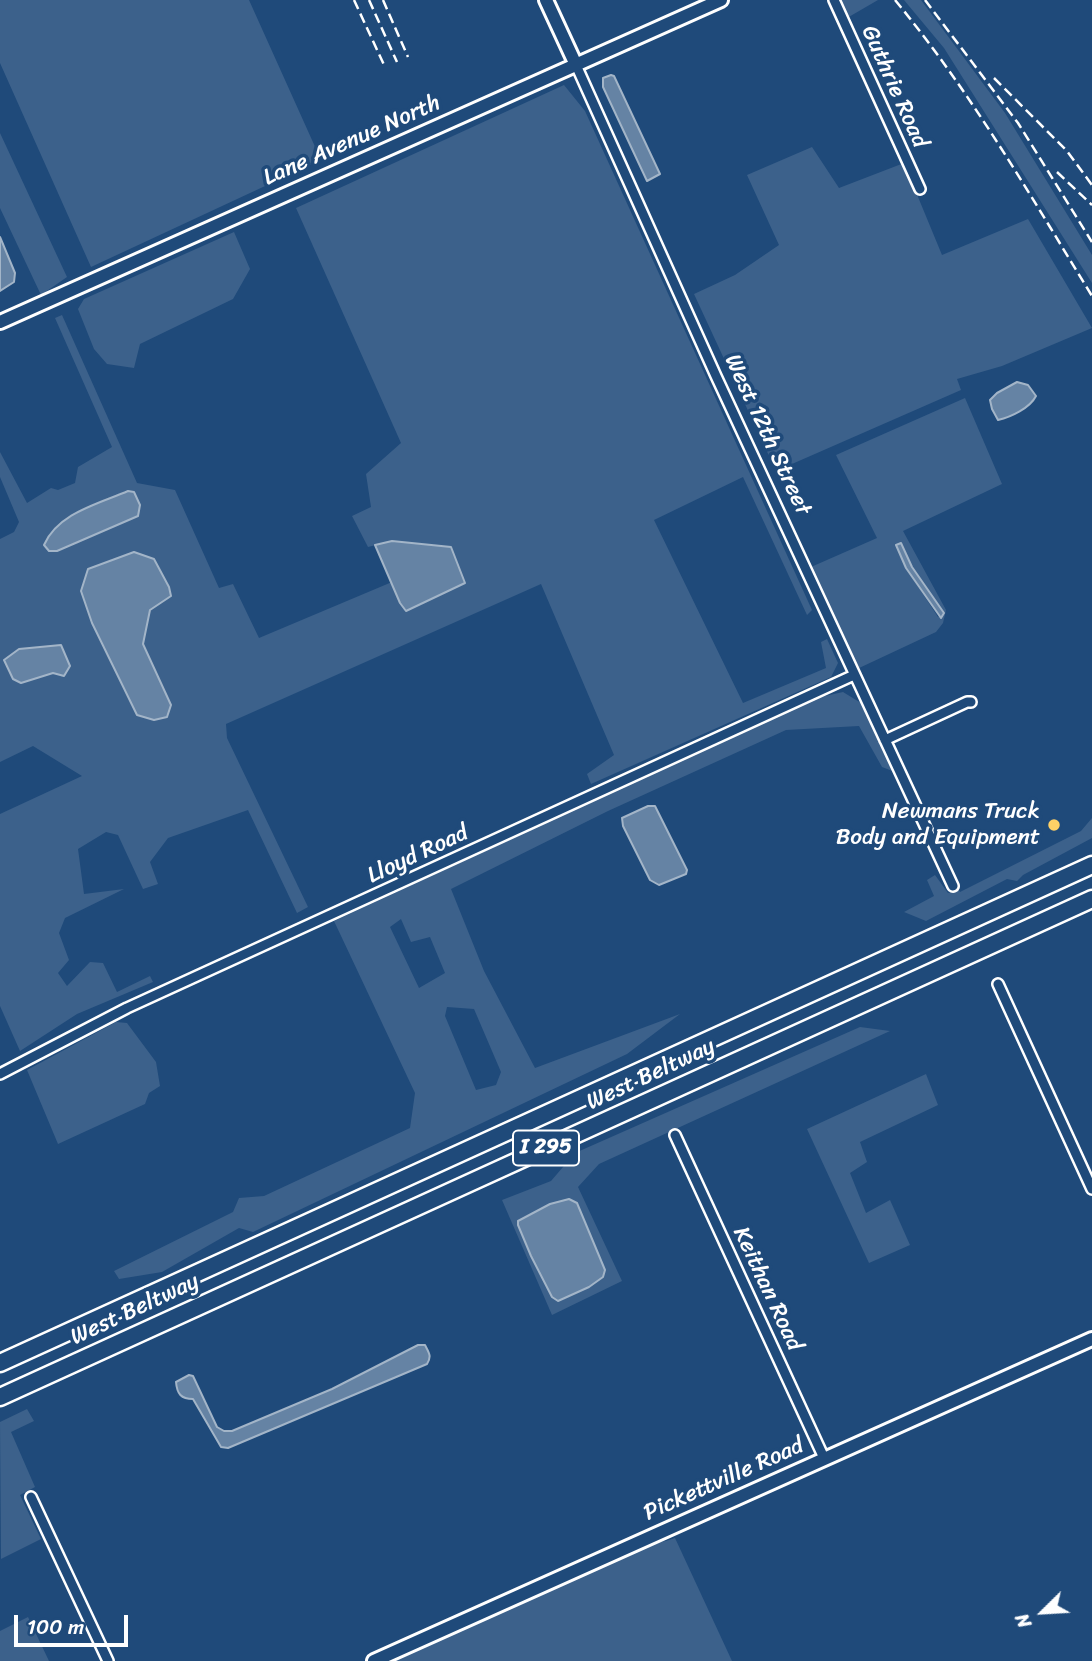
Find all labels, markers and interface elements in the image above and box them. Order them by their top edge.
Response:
street label: Guthrie Road [855,22,933,152]
street label: Lane Avenue North [259,90,445,192]
street label: West 12th Street [718,350,816,520]
place label: Newmans Truck Body and Equipment [836,798,1040,852]
marker: Newmans Truck Body and Equipment [1046,817,1062,833]
street label: Lloyd Road [363,820,473,890]
street label: West Beltway [582,1033,720,1117]
road number: I 295 [513,1130,579,1166]
street label: Keithan Road [726,1223,808,1355]
street label: West Beltway [66,1268,204,1352]
street label: Pickettville Road [640,1432,808,1528]
north arrow [1008,1577,1078,1647]
scale bar [18,1602,131,1646]
text: 100 m [27,1608,84,1646]
text: N [1006,1608,1041,1633]

